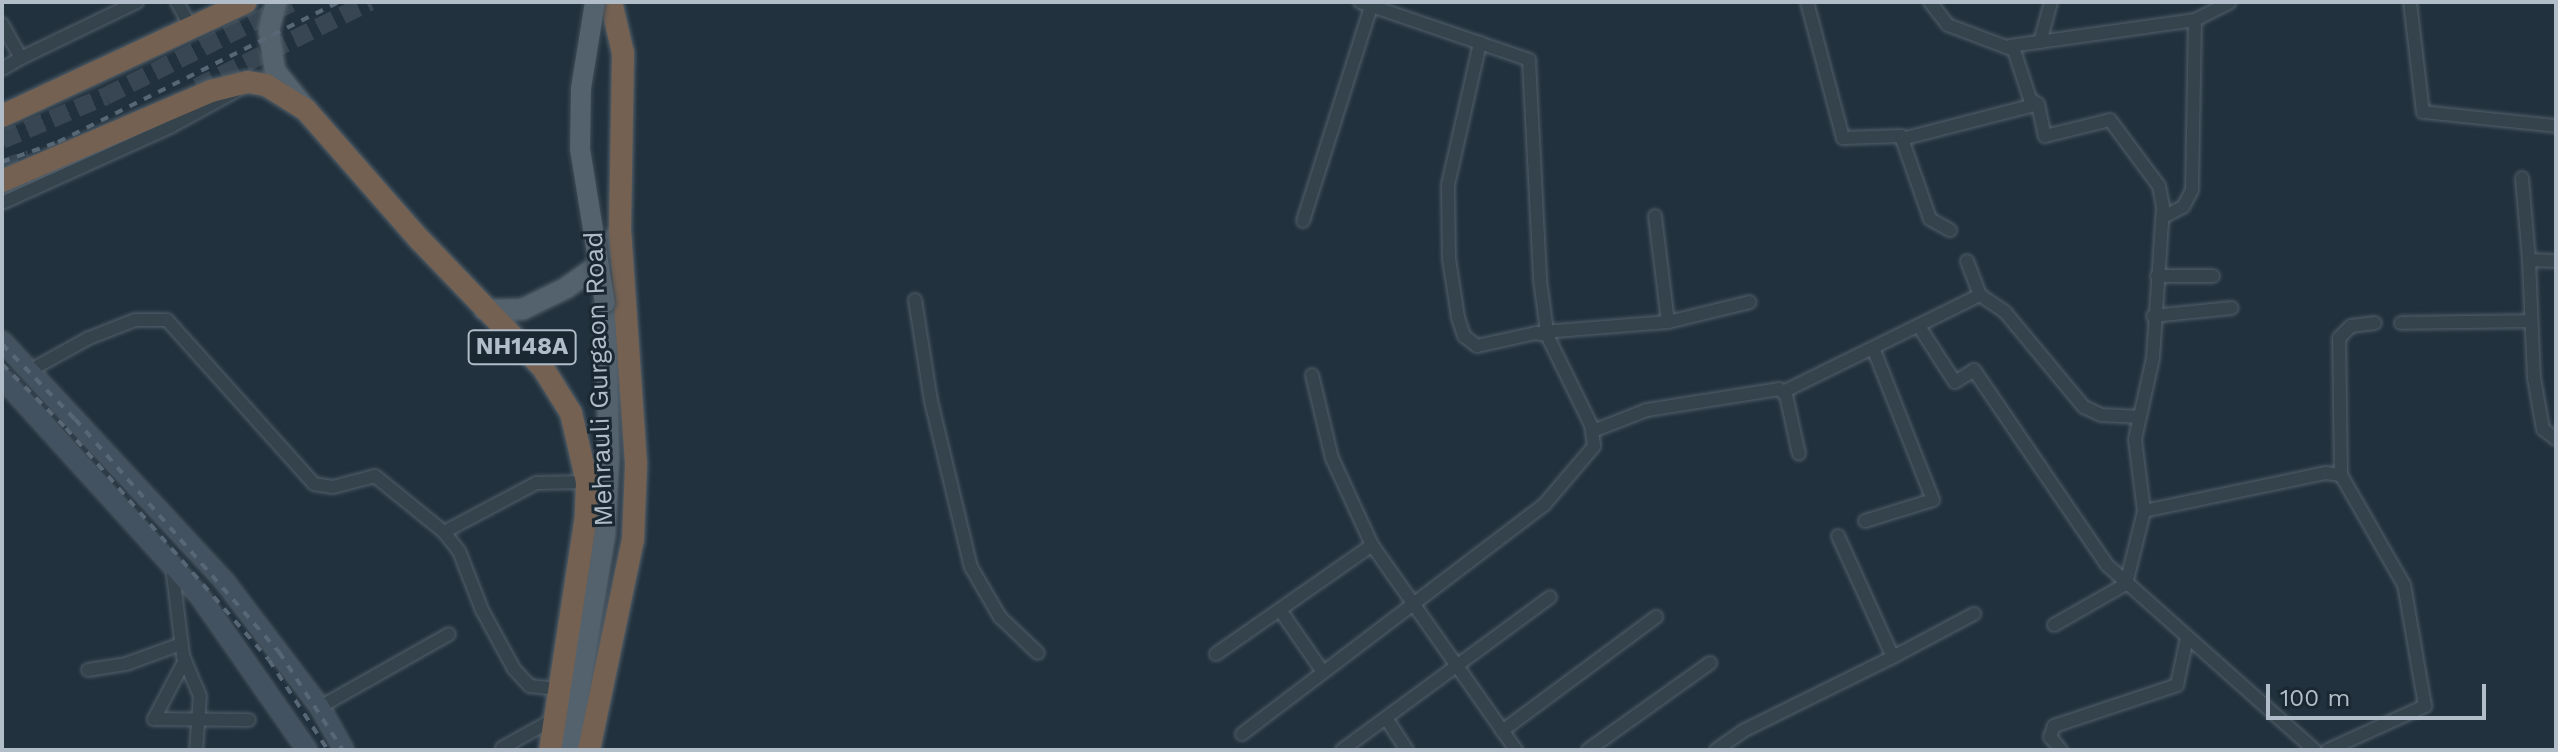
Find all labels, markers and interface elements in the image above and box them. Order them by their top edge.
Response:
street label: Mehrauli Gurgaon Road [578,231,620,527]
road number: NH148A [466,327,578,367]
scale bar [2270,668,2490,718]
text: 100 m [2280,684,2350,712]

